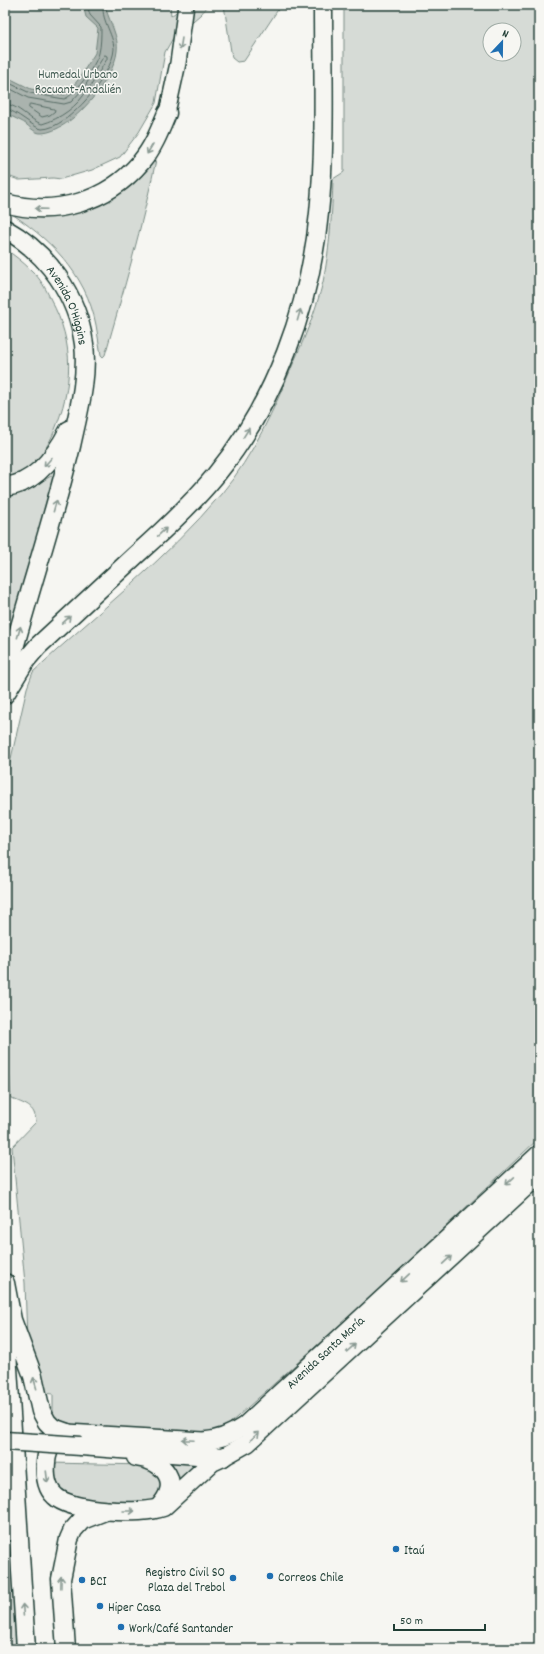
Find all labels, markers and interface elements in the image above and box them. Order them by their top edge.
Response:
north arrow [482,22,522,62]
text: N [499,26,511,43]
one-way arrow [177,37,185,50]
park label: Humedal Urbano Rocuant-Andalién [35,66,121,100]
one-way arrow [146,143,154,155]
one-way arrow [35,205,48,212]
street label: Avenida O'Higgins [41,262,91,346]
one-way arrow [296,308,303,321]
one-way arrow [242,427,250,439]
one-way arrow [43,456,52,467]
one-way arrow [52,500,59,513]
one-way arrow [157,527,167,536]
one-way arrow [61,615,71,625]
one-way arrow [16,625,23,638]
one-way arrow [505,1176,515,1185]
one-way arrow [442,1256,452,1265]
one-way arrow [399,1274,410,1283]
street label: Avenida Santa María [283,1312,370,1395]
one-way arrow [346,1344,356,1353]
one-way arrow [31,1377,39,1390]
one-way arrow [250,1431,260,1441]
one-way arrow [182,1436,195,1444]
one-way arrow [43,1470,51,1483]
one-way arrow [122,1507,135,1515]
place label: Itaú [404,1542,425,1561]
marker: Itaú [391,1544,401,1554]
place label: Registro Civil SO Plaza del Trebol [145,1564,225,1598]
place label: Correos Chile [278,1569,344,1588]
marker: Correos Chile [265,1571,275,1581]
place label: BCI [90,1573,107,1592]
marker: Registro Civil SO Plaza del Trebol [228,1573,238,1583]
marker: BCI [77,1575,87,1585]
one-way arrow [57,1576,65,1589]
place label: Hiper Casa [108,1599,162,1618]
marker: Hiper Casa [95,1601,105,1611]
one-way arrow [20,1604,27,1617]
scale bar [394,1606,485,1632]
text: 50 m [400,1613,423,1630]
place label: Work/Café Santander [129,1620,233,1639]
marker: Work/Café Santander [116,1622,126,1632]

